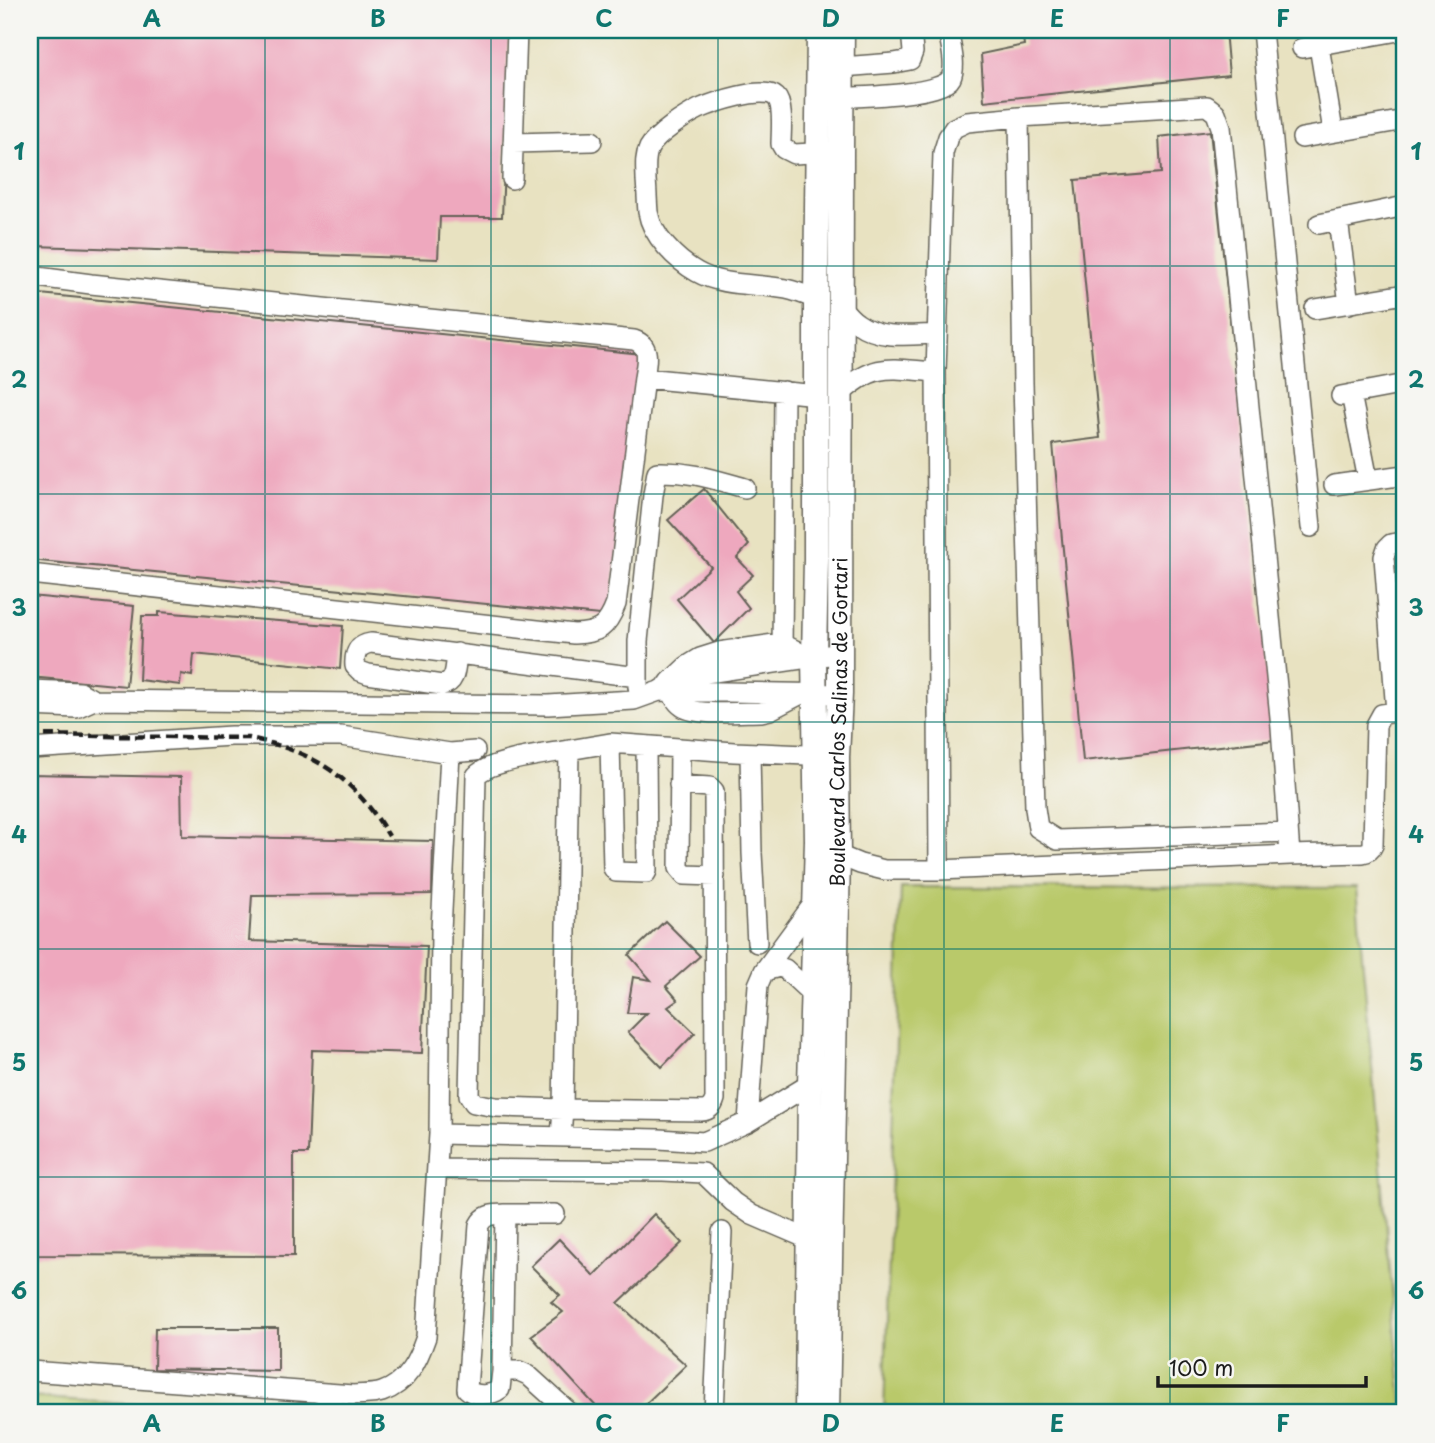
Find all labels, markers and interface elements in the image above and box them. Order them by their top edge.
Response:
text: A [143,0,161,35]
text: B [370,0,386,35]
text: C [595,0,613,35]
text: D [822,0,840,35]
text: E [1050,0,1064,35]
text: F [1276,0,1290,35]
text: 1 [14,133,25,168]
text: 1 [1411,133,1422,168]
text: 2 [11,361,27,396]
text: 2 [1408,361,1424,396]
street label: Boulevard Carlos Salinas de Gortari [822,557,853,887]
text: 3 [11,589,27,624]
text: 3 [1408,589,1424,624]
text: 4 [11,816,27,851]
text: 4 [1408,816,1424,851]
text: 5 [12,1044,26,1079]
text: 5 [1409,1044,1423,1079]
text: 6 [11,1272,27,1307]
text: 6 [1408,1272,1424,1307]
scale bar [1158,1345,1367,1389]
text: 100 m [1169,1351,1233,1383]
text: A [143,1405,161,1440]
text: B [370,1405,386,1440]
text: C [595,1405,613,1440]
text: D [822,1405,840,1440]
text: E [1050,1405,1064,1440]
text: F [1276,1405,1290,1440]

